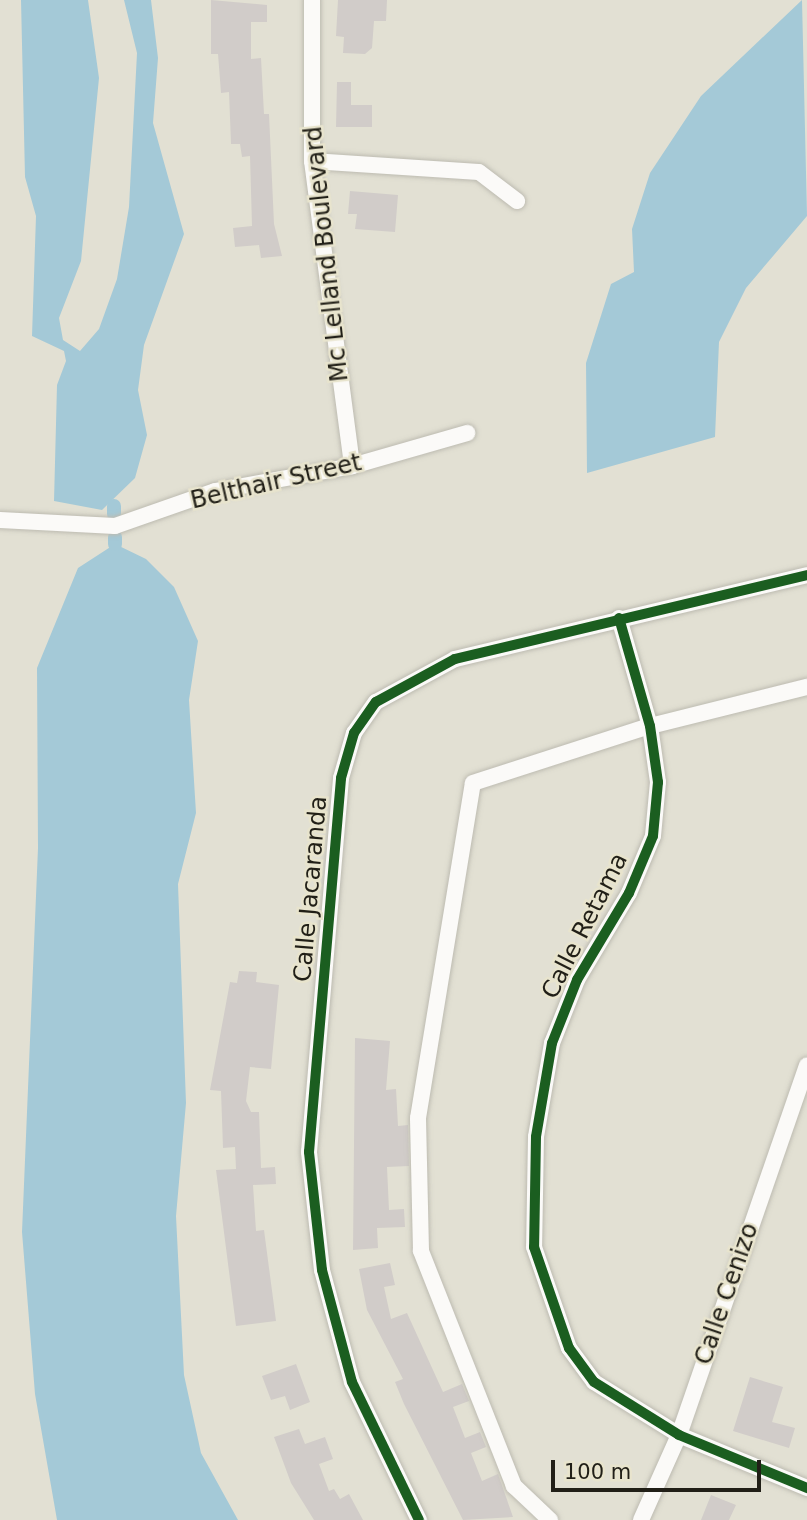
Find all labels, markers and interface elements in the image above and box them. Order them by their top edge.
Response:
street label: Mc Lelland Boulevard [299,125,355,383]
street label: Belthair Street [188,448,364,516]
street label: Calle Jacaranda [289,795,333,983]
street label: Calle Retama [536,848,634,1004]
street label: Calle Cenizo [689,1219,765,1369]
scale bar [555,1446,765,1490]
text: 100 m [564,1460,631,1484]

